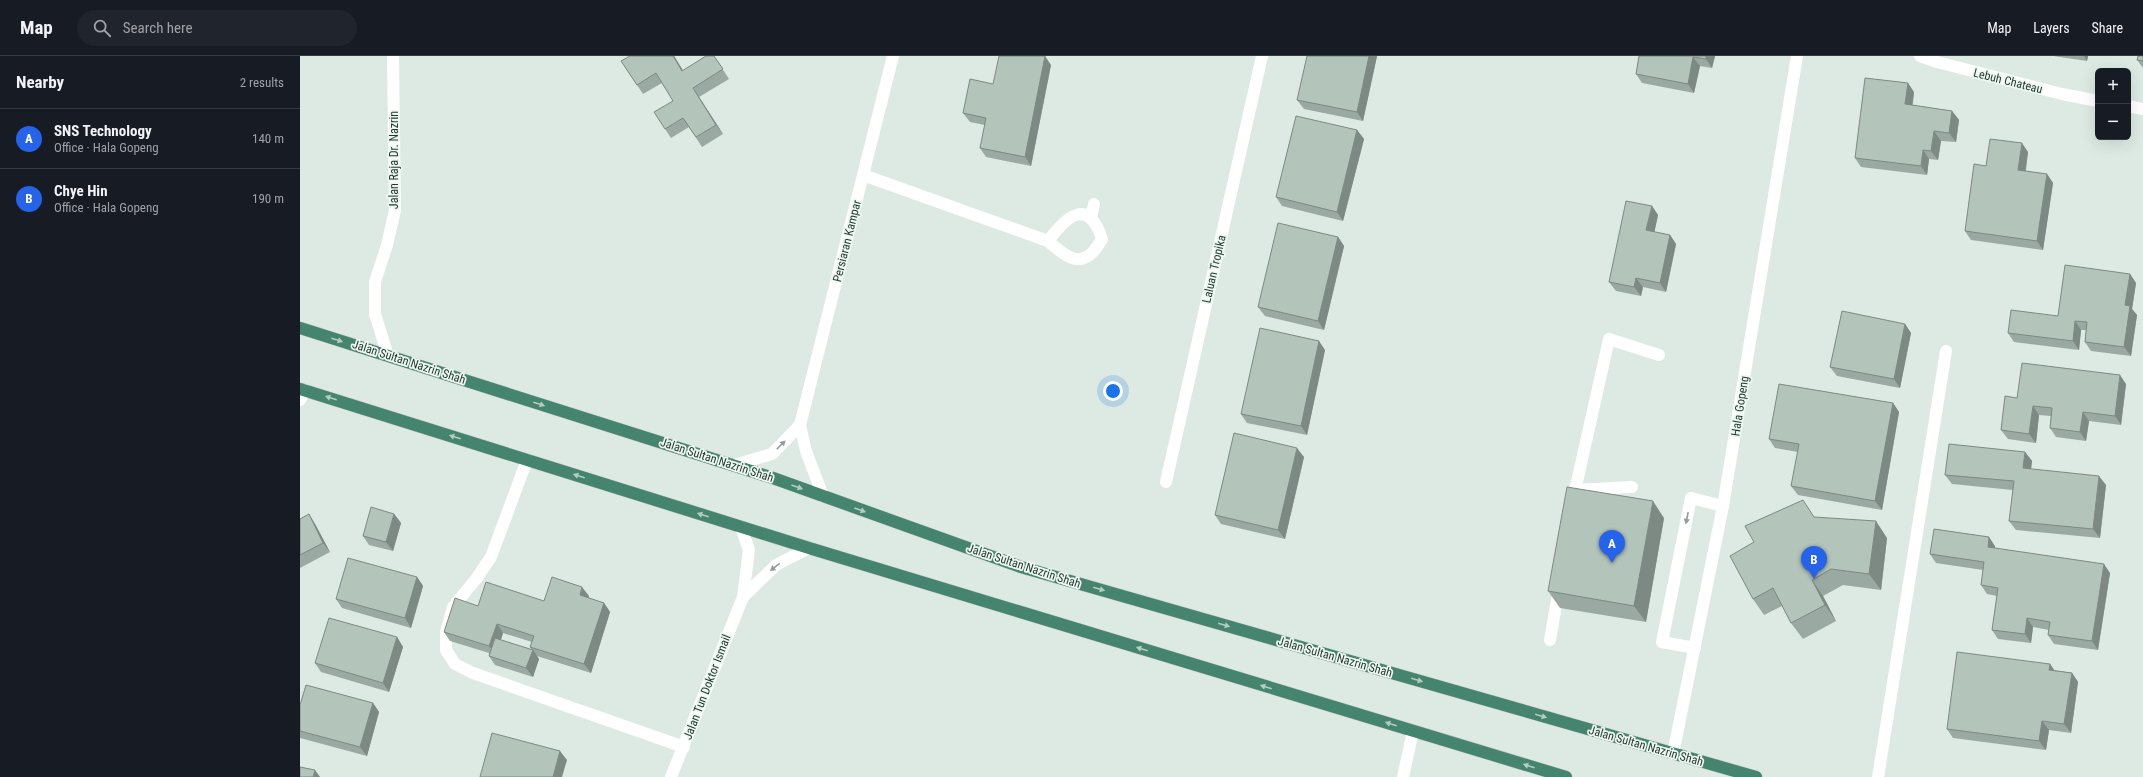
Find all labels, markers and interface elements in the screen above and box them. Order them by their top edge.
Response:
search box [77,10,357,46]
text: Map [20,16,53,39]
icon: search [91,17,113,39]
text: Search here [123,19,193,37]
text: Map [1987,20,2011,36]
text: Layers [2033,20,2070,36]
text: Share [2092,20,2123,36]
street label: Lebuh Chateau [1972,66,2044,96]
map controls [2095,68,2131,140]
button: + [2095,68,2131,104]
text: Nearby [16,72,64,92]
text: 2 results [240,75,284,90]
button: − [2095,104,2131,140]
street label: Jalan Raja Dr. Nazrin [387,111,401,209]
text: SNS Technology [54,122,152,140]
text: A [25,131,33,146]
text: 140 m [252,131,284,146]
text: Office · Hala Gopeng [54,140,159,155]
text: Chye Hin [54,182,108,200]
text: B [25,191,33,206]
text: 190 m [252,191,284,206]
street label: Persiaran Kampar [830,198,864,284]
text: Office · Hala Gopeng [54,200,159,215]
street label: Laluan Tropika [1199,233,1229,304]
one-way arrow [332,337,344,343]
street label: Jalan Sultan Nazrin Shah [351,337,468,387]
street label: Hala Gopeng [1728,375,1752,437]
your location [1103,381,1123,401]
one-way arrow [325,395,337,401]
one-way arrow [534,401,546,407]
one-way arrow [449,434,461,440]
street label: Jalan Sultan Nazrin Shah [659,435,776,485]
one-way arrow [776,440,786,449]
one-way arrow [573,473,585,479]
one-way arrow [792,484,804,490]
one-way arrow [855,507,867,513]
one-way arrow [697,512,709,518]
one-way arrow [1684,512,1690,524]
pin: A [1599,530,1625,563]
street label: Jalan Sultan Nazrin Shah [966,541,1083,591]
pin: B [1801,546,1827,579]
one-way arrow [769,563,780,571]
one-way arrow [1094,586,1106,592]
one-way arrow [1219,622,1231,628]
street label: Jalan Tun Doktor Ismail [681,633,733,741]
street label: Jalan Sultan Nazrin Shah [1276,634,1394,680]
one-way arrow [1136,646,1148,652]
one-way arrow [1411,677,1423,683]
one-way arrow [1260,684,1272,690]
one-way arrow [1536,713,1548,719]
one-way arrow [1385,721,1397,727]
street label: Jalan Sultan Nazrin Shah [1587,723,1705,769]
one-way arrow [1523,763,1535,769]

